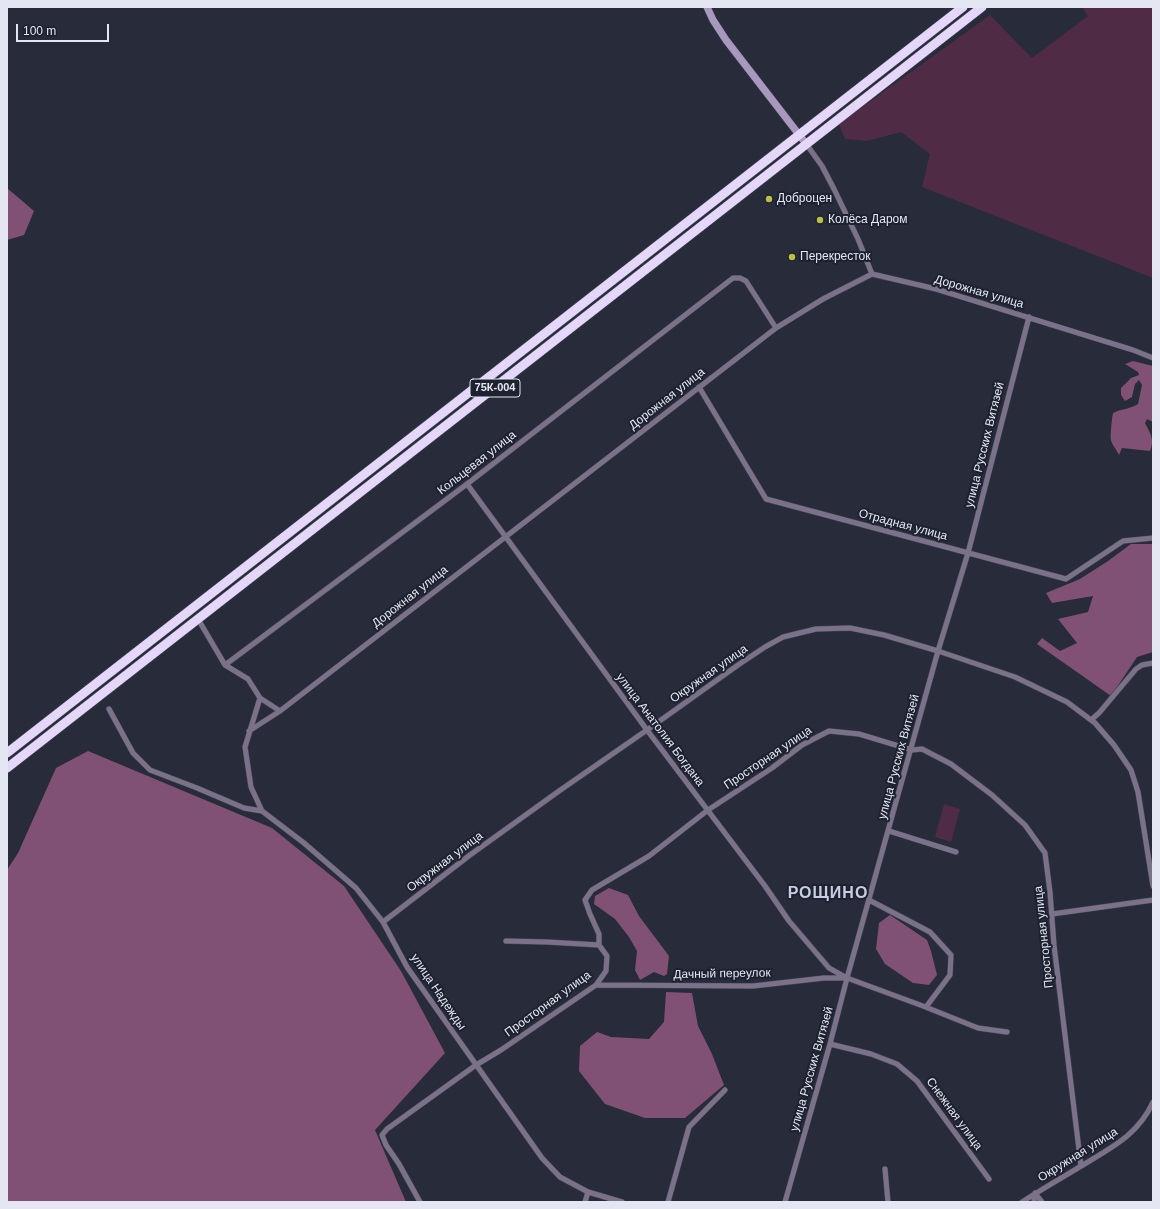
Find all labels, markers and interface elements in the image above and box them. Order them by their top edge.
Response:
scale bar [18,16,111,42]
text: 100 m [23,24,56,38]
place label: Доброцен [777,192,832,206]
marker: Доброцен [764,194,774,204]
place label: Колёса Даром [828,213,907,227]
marker: Колёса Даром [815,215,825,225]
place label: Перекресток [800,250,871,264]
marker: Перекресток [787,252,797,262]
street label: Дорожная улица [933,272,1025,312]
street label: Дорожная улица [626,365,708,433]
road number: 75К-004 [470,379,520,397]
street label: улица Русских Витязей [962,381,1008,509]
street label: Кольцевая улица [435,428,519,498]
street label: Отрадная улица [857,506,949,544]
street label: Дорожная улица [369,563,451,631]
street label: Окружная улица [667,642,751,706]
street label: улица Анатолия Богдана [613,671,707,789]
street label: улица Русских Витязей [875,693,923,821]
street label: Просторная улица [721,723,815,793]
street label: Окружная улица [404,829,486,895]
district label: РОЩИНО [788,884,868,904]
street label: Просторная улица [1031,885,1057,989]
street label: улица Надежды [407,951,469,1033]
street label: Дачный переулок [673,966,771,982]
street label: Просторная улица [502,968,594,1040]
street label: улица Русских Витязей [787,1005,837,1133]
street label: Снежная улица [923,1075,985,1153]
street label: Окружная улица [1035,1125,1121,1185]

